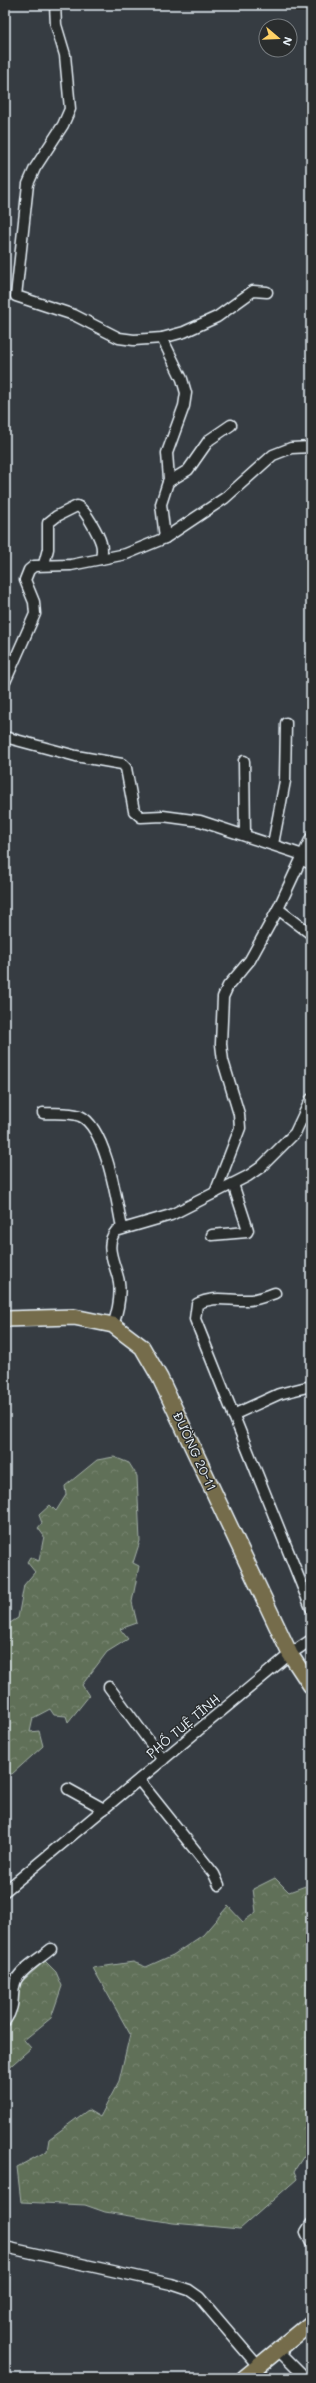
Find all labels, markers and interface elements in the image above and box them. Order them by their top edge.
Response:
north arrow [258,18,298,58]
text: N [279,35,296,48]
street label: ĐƯỜNG 20-11 [170,1409,221,1493]
street label: PHỐ TUỆ TĨNH [142,1690,223,1761]

